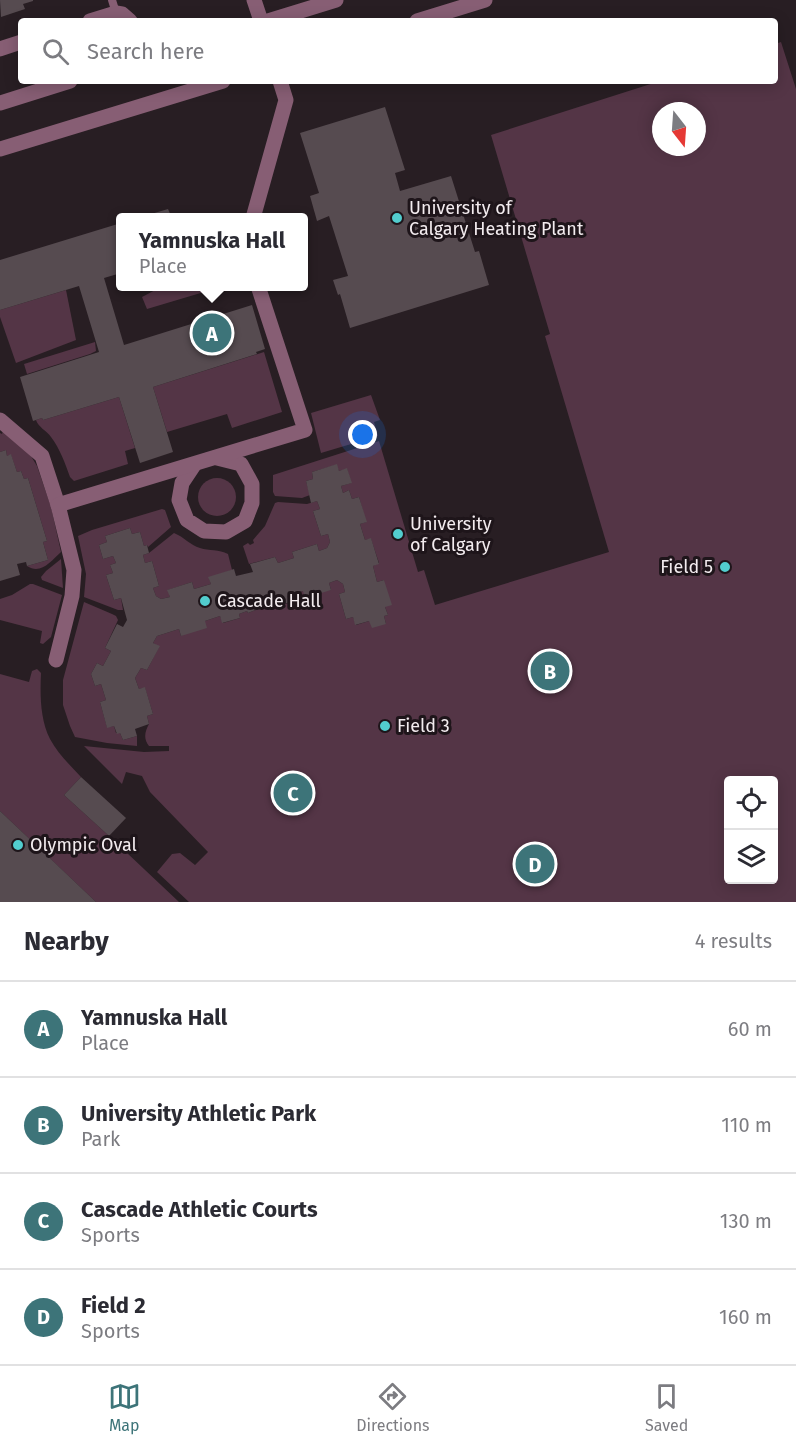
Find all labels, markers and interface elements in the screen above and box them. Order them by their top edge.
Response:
search box [18,18,778,84]
icon: search [39,35,72,68]
text: Search here [87,38,205,65]
north arrow [652,102,706,156]
place label: University of Calgary Heating Plant [409,197,584,240]
marker: University of Calgary Heating Plant [390,211,404,225]
popup [116,213,308,291]
text: Yamnuska Hall [139,227,285,254]
text: Place [139,254,187,278]
pin: A [192,310,232,356]
your location [348,420,377,449]
place label: University of Calgary [410,513,492,556]
marker: University of Calgary [391,527,405,541]
place label: Field 5 [660,556,713,578]
marker: Field 5 [718,560,732,574]
place label: Cascade Hall [217,590,321,612]
marker: Cascade Hall [198,594,212,608]
pin: B [530,648,570,694]
place label: Field 3 [397,715,450,737]
marker: Field 3 [378,719,392,733]
pin: C [274,770,312,816]
map controls [724,776,778,884]
button: locate [724,776,778,830]
button: layers [724,830,778,884]
place label: Olympic Oval [30,834,137,856]
marker: Olympic Oval [11,838,25,852]
pin: D [516,842,554,886]
text: Nearby [24,926,109,957]
text: 4 results [695,929,772,953]
text: Yamnuska Hall [81,1004,227,1031]
text: A [38,1017,49,1041]
text: 60 m [728,1017,772,1041]
text: Place [81,1031,129,1055]
text: University Athletic Park [81,1100,316,1127]
text: B [37,1113,50,1137]
text: 110 m [721,1113,772,1137]
text: Park [81,1127,120,1151]
text: Cascade Athletic Courts [81,1196,318,1223]
text: C [38,1209,49,1233]
text: 130 m [720,1209,772,1233]
text: Sports [81,1223,140,1247]
text: Field 2 [81,1292,146,1319]
text: D [37,1305,50,1329]
text: 160 m [719,1305,772,1329]
text: Sports [81,1319,140,1343]
tab: Map [108,1380,141,1435]
tab: Directions [356,1380,430,1435]
tab: Saved [645,1380,688,1435]

